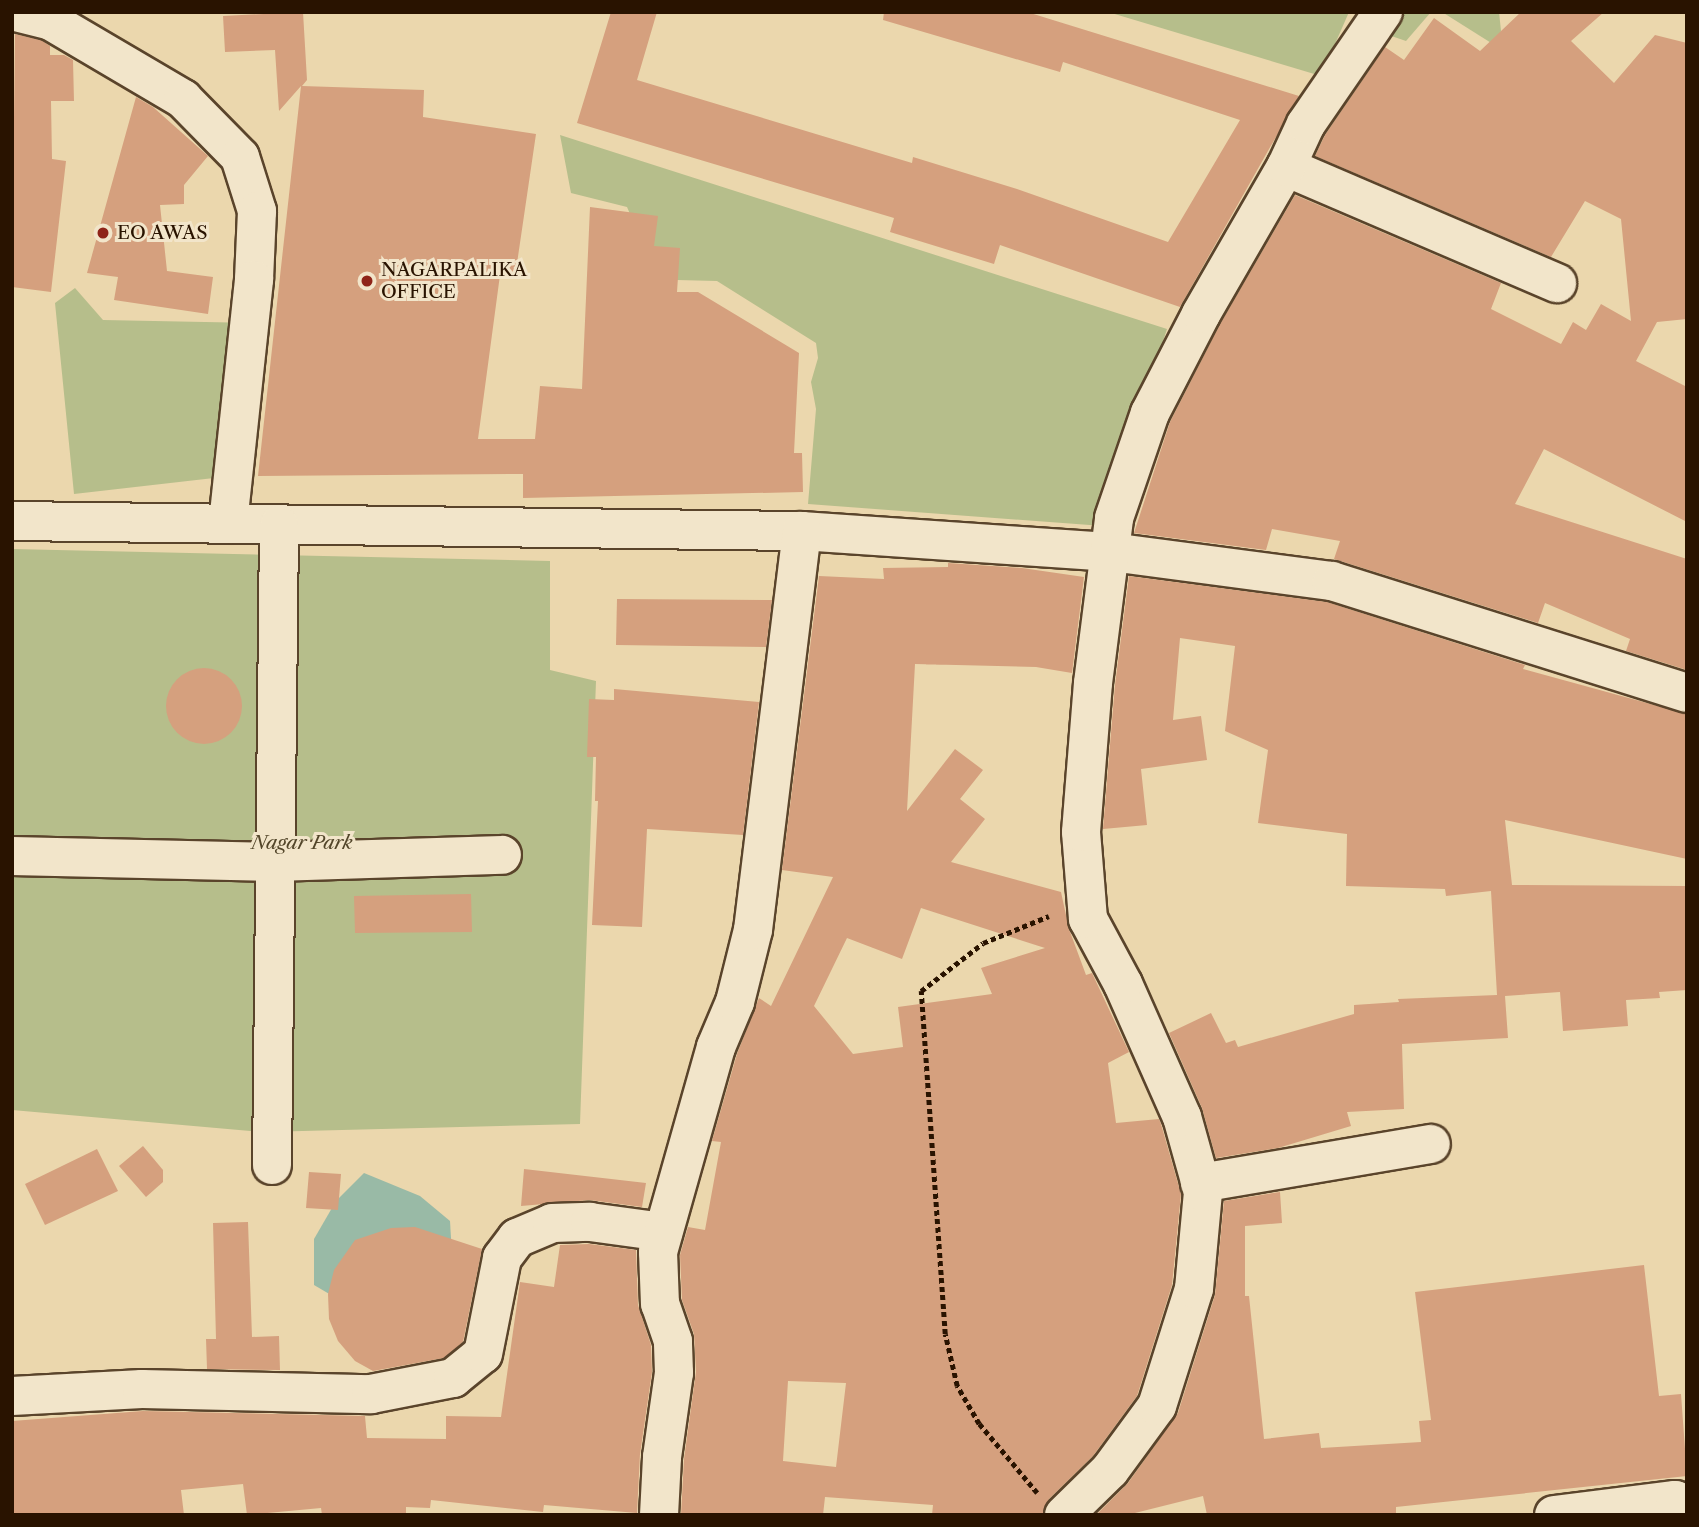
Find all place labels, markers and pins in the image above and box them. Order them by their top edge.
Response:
place label: EO AWAS [117,222,208,244]
marker: EO AWAS [95,225,111,241]
place label: NAGARPALIKA OFFICE [381,259,527,303]
marker: NAGARPALIKA OFFICE [359,273,375,289]

